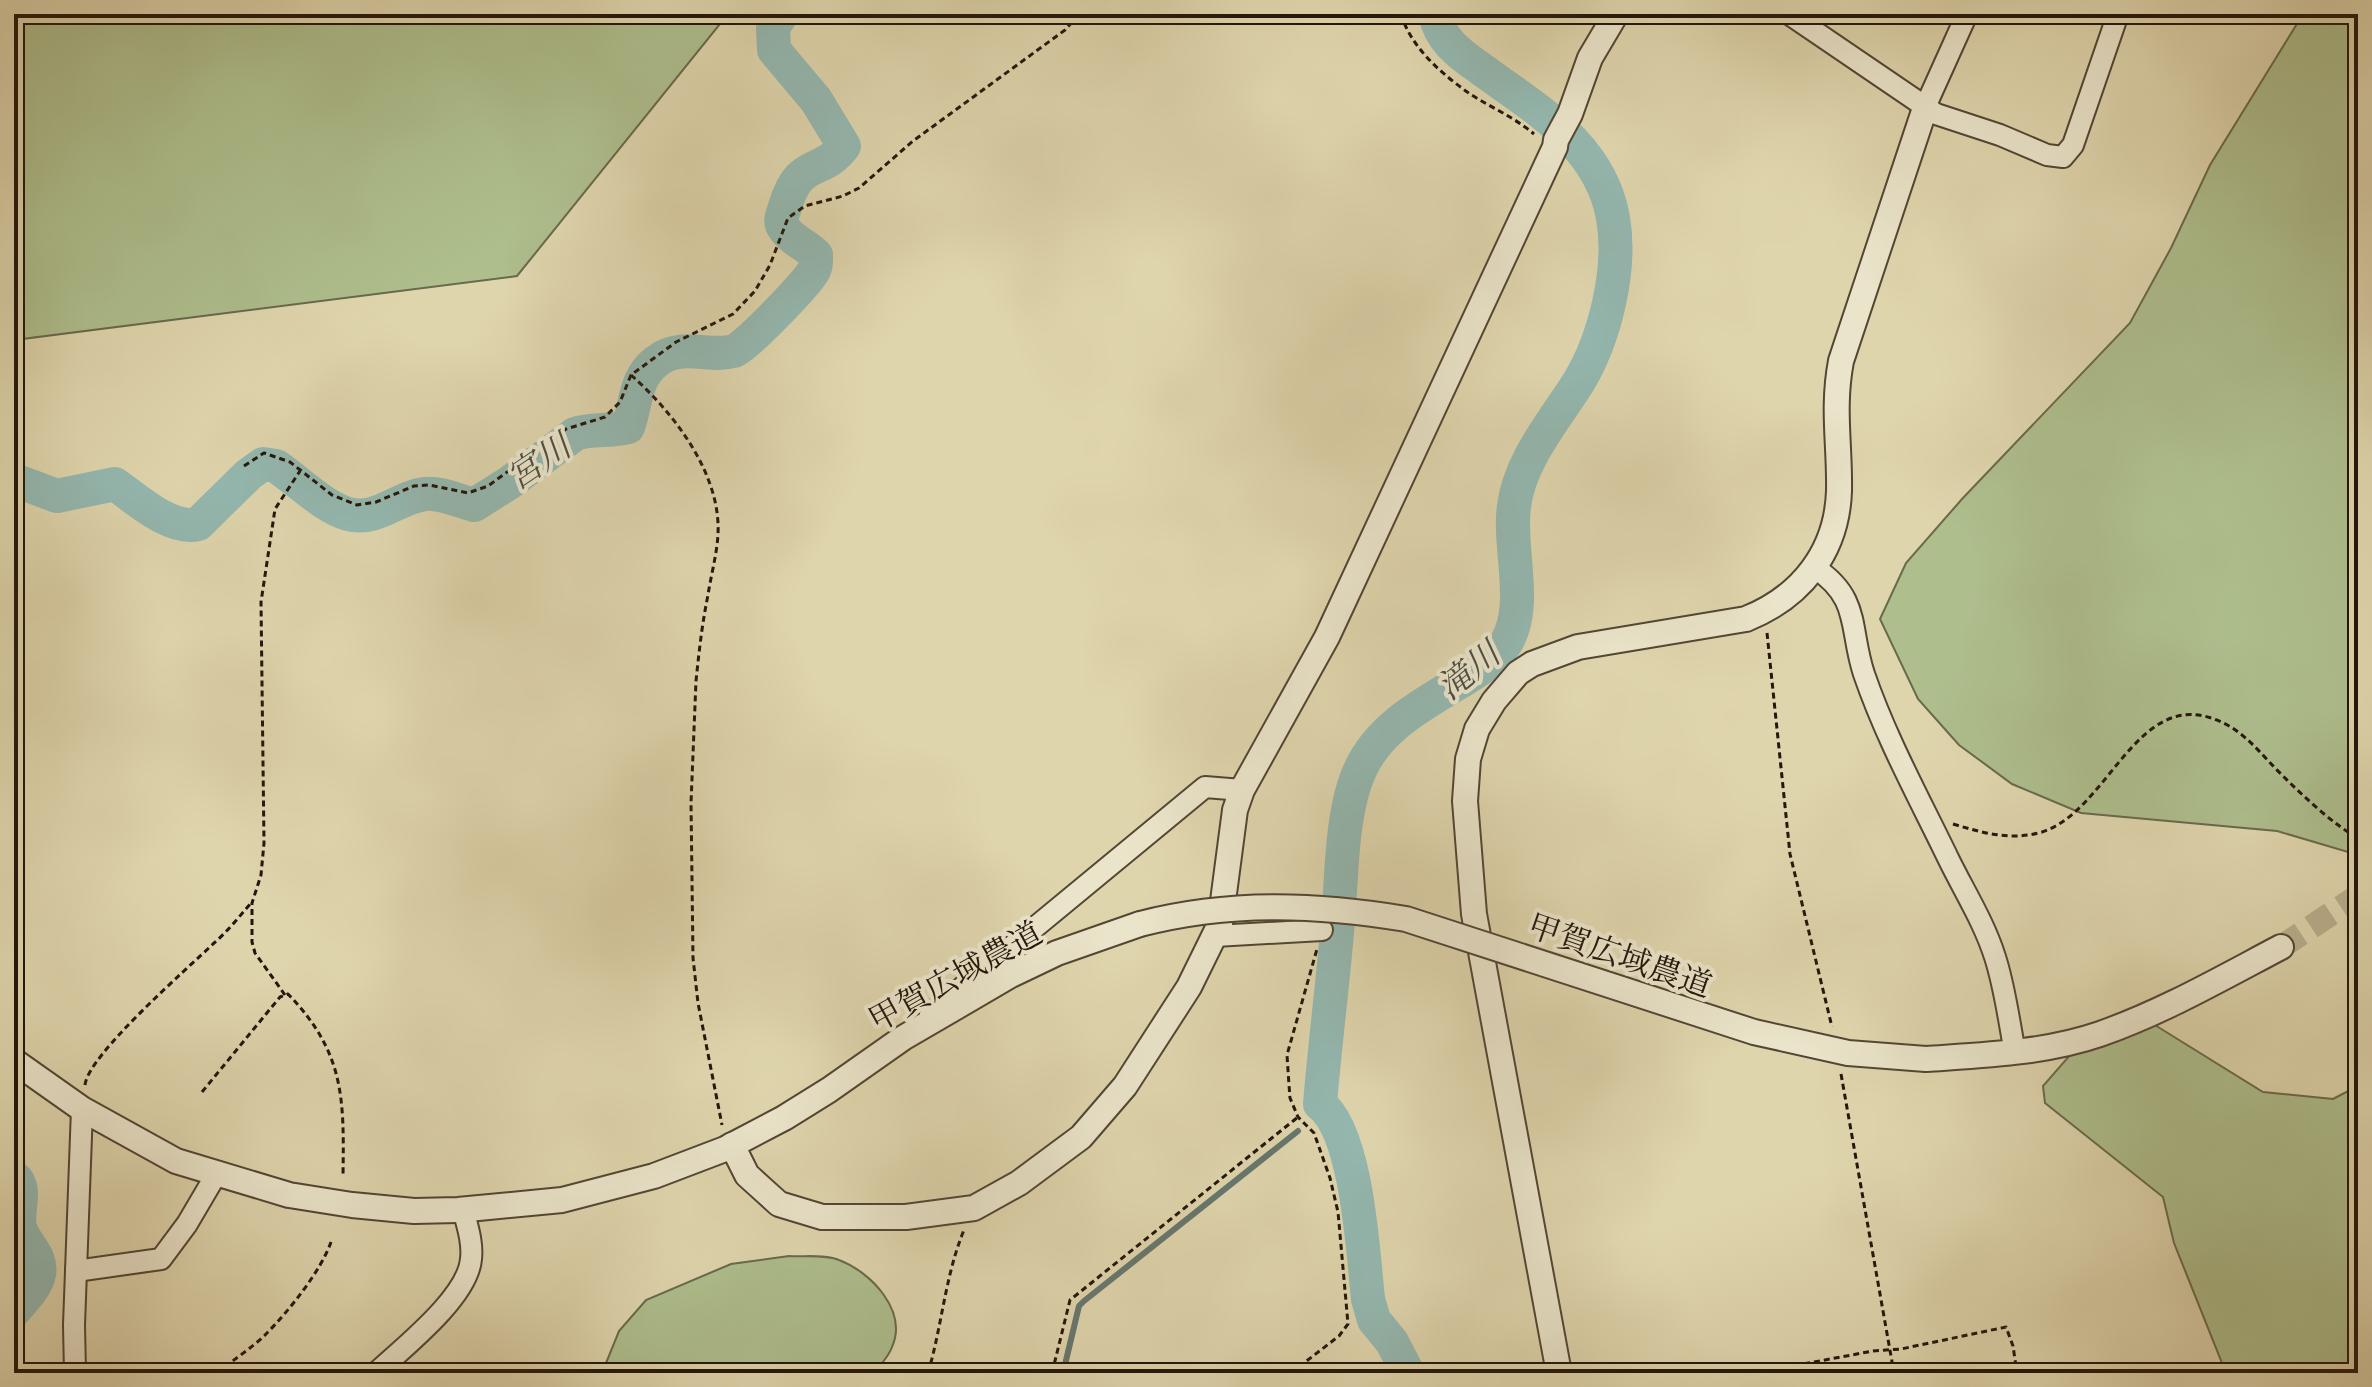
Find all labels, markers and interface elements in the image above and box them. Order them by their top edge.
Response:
water label: 宮川 [496,419,583,500]
water label: 滝川 [1426,627,1513,710]
street label: 甲賀広域農道 [1522,902,1718,1008]
street label: 甲賀広域農道 [860,909,1050,1043]

